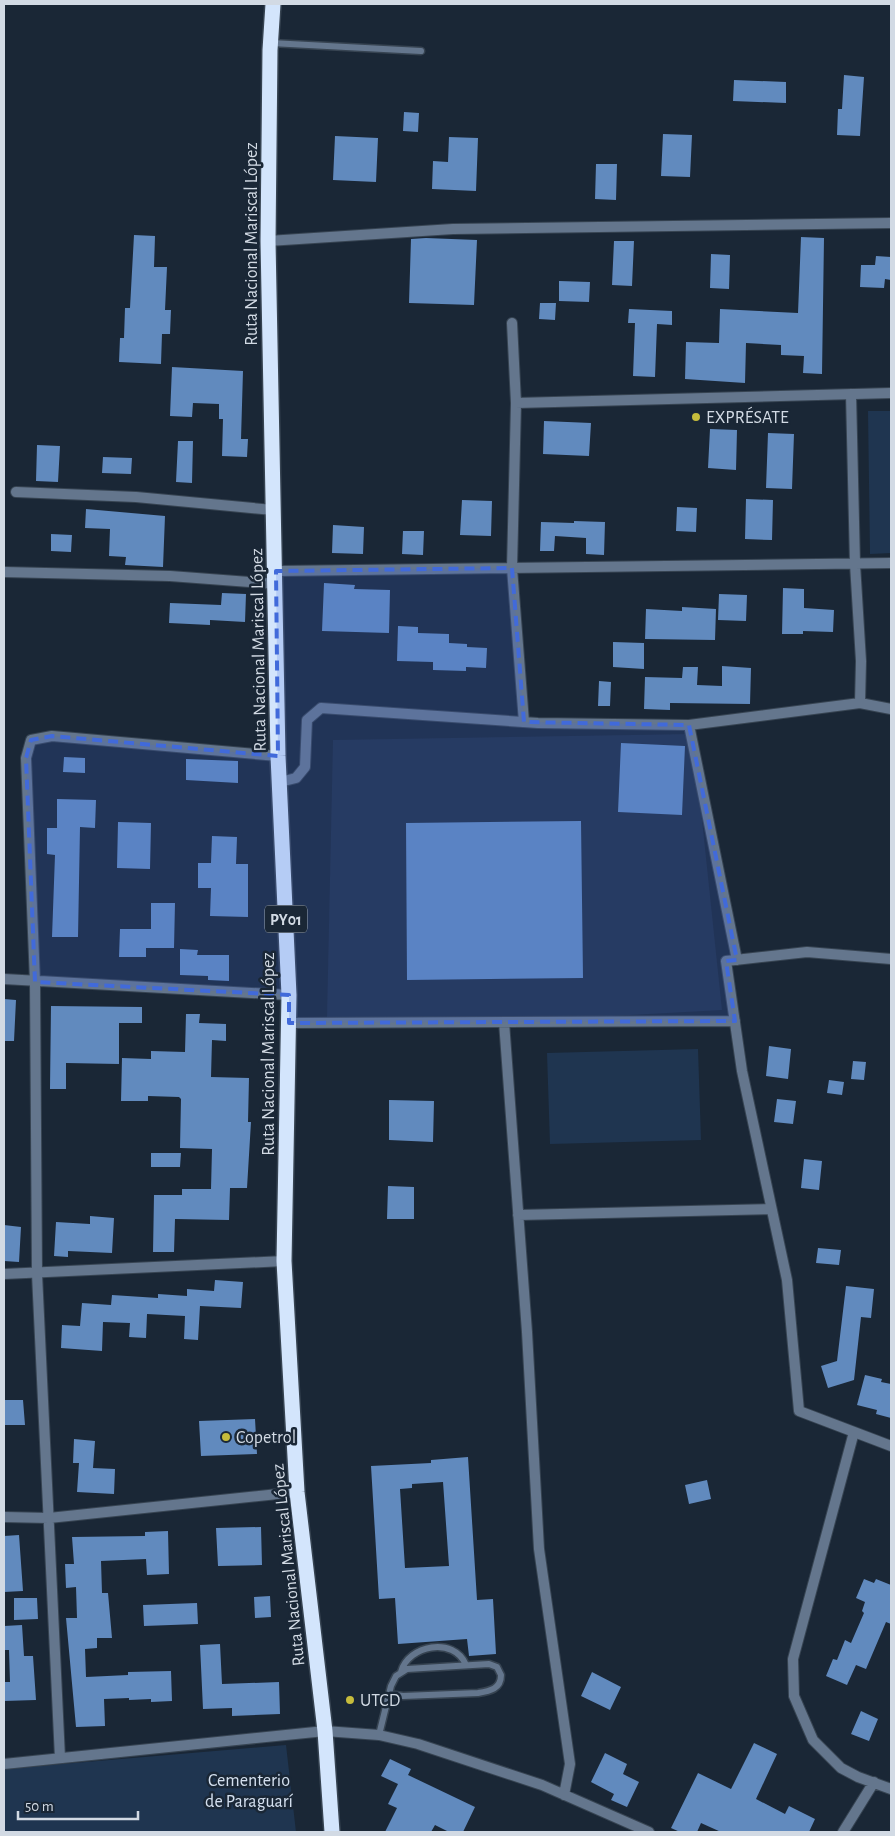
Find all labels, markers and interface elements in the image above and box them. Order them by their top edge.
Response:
street label: Ruta Nacional Mariscal López [243,142,261,346]
place label: EXPRÉSATE [706,406,789,427]
marker: EXPRÉSATE [690,411,702,423]
street label: Ruta Nacional Mariscal López [248,548,270,752]
road number: PY01 [265,906,307,932]
street label: Ruta Nacional Mariscal López [260,952,278,1156]
place label: Copetrol [236,1429,296,1447]
marker: Copetrol [220,1431,232,1443]
street label: Ruta Nacional Mariscal López [269,1463,309,1667]
place label: UTCD [360,1692,400,1710]
marker: UTCD [344,1694,356,1706]
park label: Cementerio de Paraguarí [205,1772,294,1811]
scale bar [18,1788,138,1820]
text: 50 m [25,1799,54,1814]

